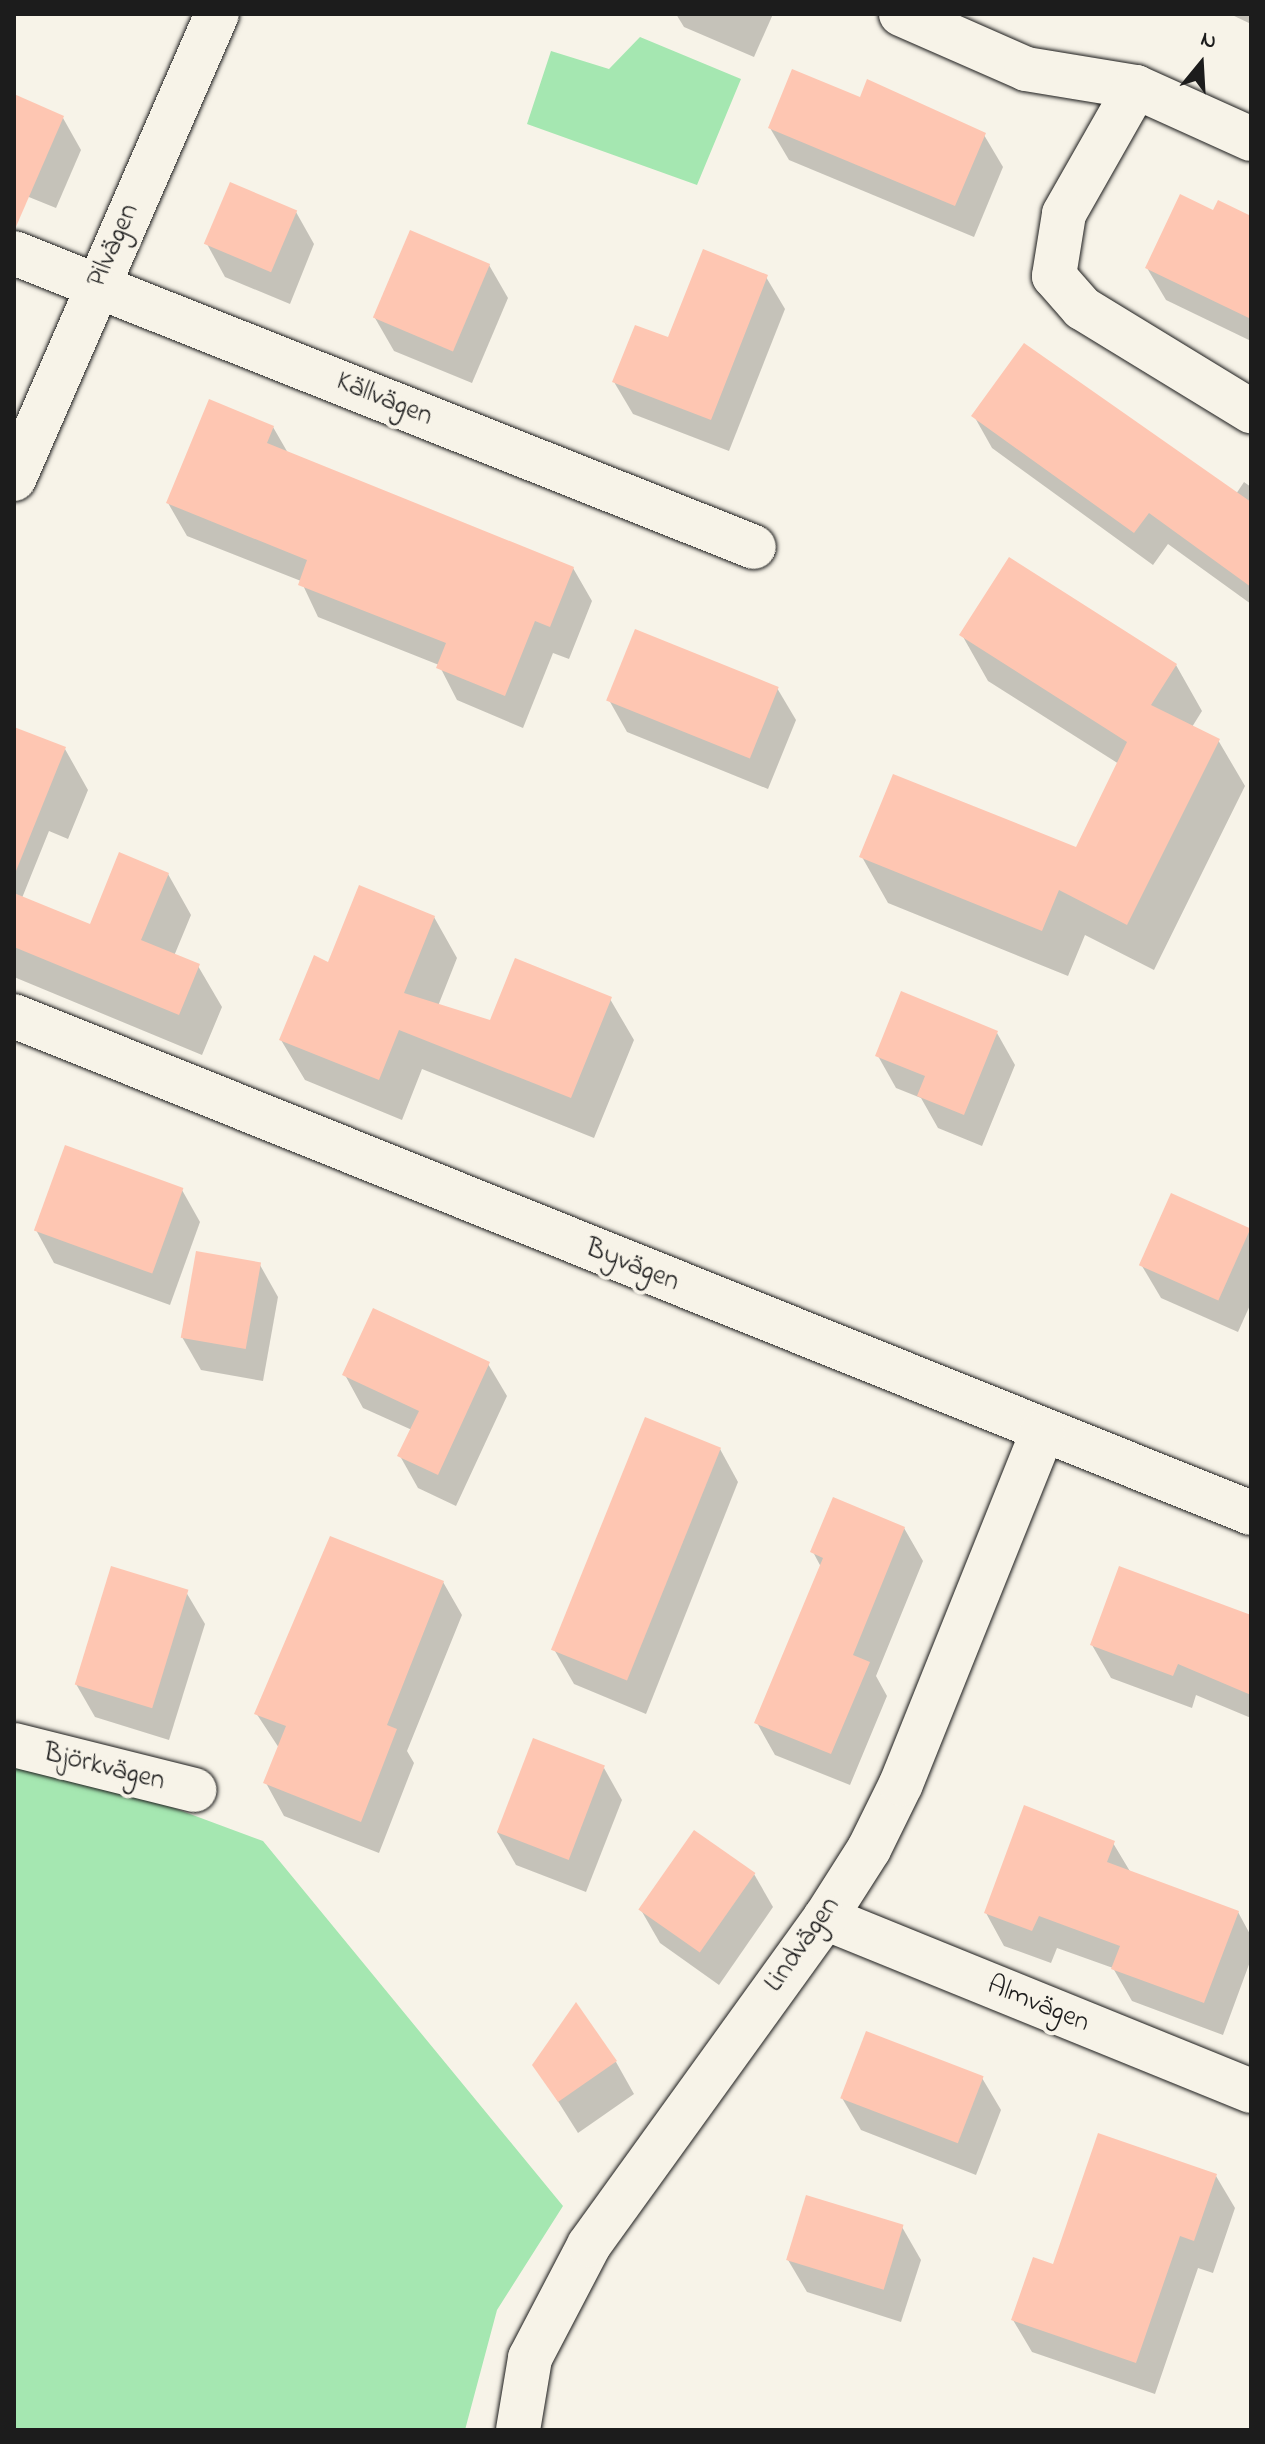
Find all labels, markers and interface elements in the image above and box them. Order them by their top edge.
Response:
north arrow [1161,24,1241,104]
text: N [1196,24,1220,59]
street label: Pilvägen [81,199,147,293]
street label: Källvägen [331,365,437,435]
street label: Byvägen [580,1232,684,1300]
street label: Björkvägen [40,1737,168,1799]
street label: Lindvägen [758,1891,848,1999]
street label: Almvägen [982,1969,1094,2041]

